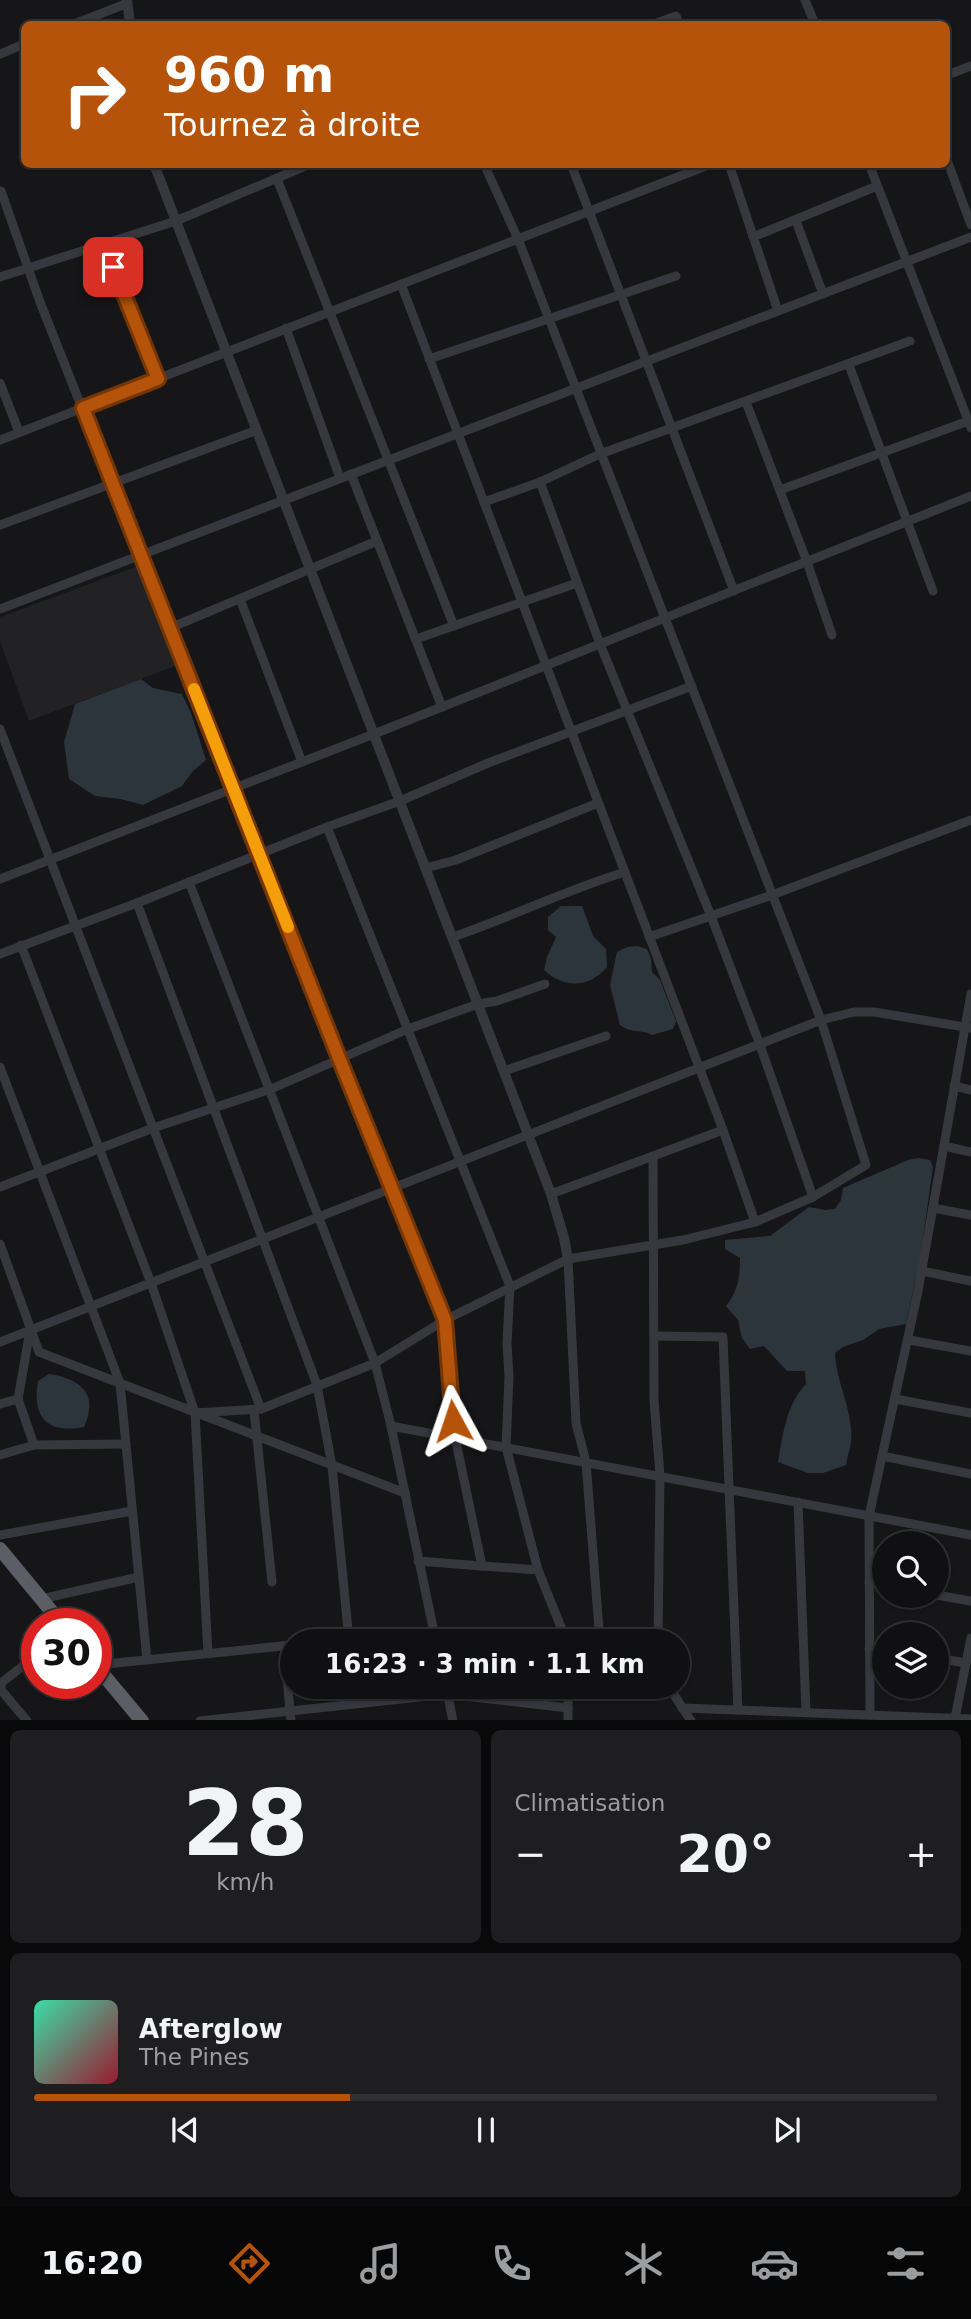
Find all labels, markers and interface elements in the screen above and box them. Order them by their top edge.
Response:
text: 960 m [164,47,334,104]
icon: right [49,49,140,140]
text: Tournez à droite [164,106,421,144]
pin [83,237,143,297]
icon: arrive [94,248,132,286]
position arrow [416,1384,490,1458]
map controls [872,1531,949,1699]
button: search [872,1531,949,1608]
speed limit sign: 30 [21,1608,112,1699]
button: layers [872,1622,949,1699]
text: 16:23 · 3 min · 1.1 km [325,1649,645,1679]
text: 28 [182,1771,309,1876]
text: Climatisation [515,1790,665,1816]
text: 20° [677,1824,775,1884]
text: − [515,1832,546,1876]
text: + [905,1832,937,1876]
text: km/h [216,1869,274,1895]
text: Afterglow [139,2014,283,2044]
text: The Pines [139,2044,250,2070]
icon: previous [166,2111,204,2149]
icon: pause [467,2111,505,2149]
icon: next [768,2111,806,2149]
icon: directions [225,2239,274,2288]
icon: music [356,2239,405,2288]
icon: phone [487,2239,536,2288]
icon: climate [619,2239,668,2288]
icon: car [750,2239,799,2288]
icon: filters [881,2239,930,2288]
text: 16:20 [41,2244,143,2282]

